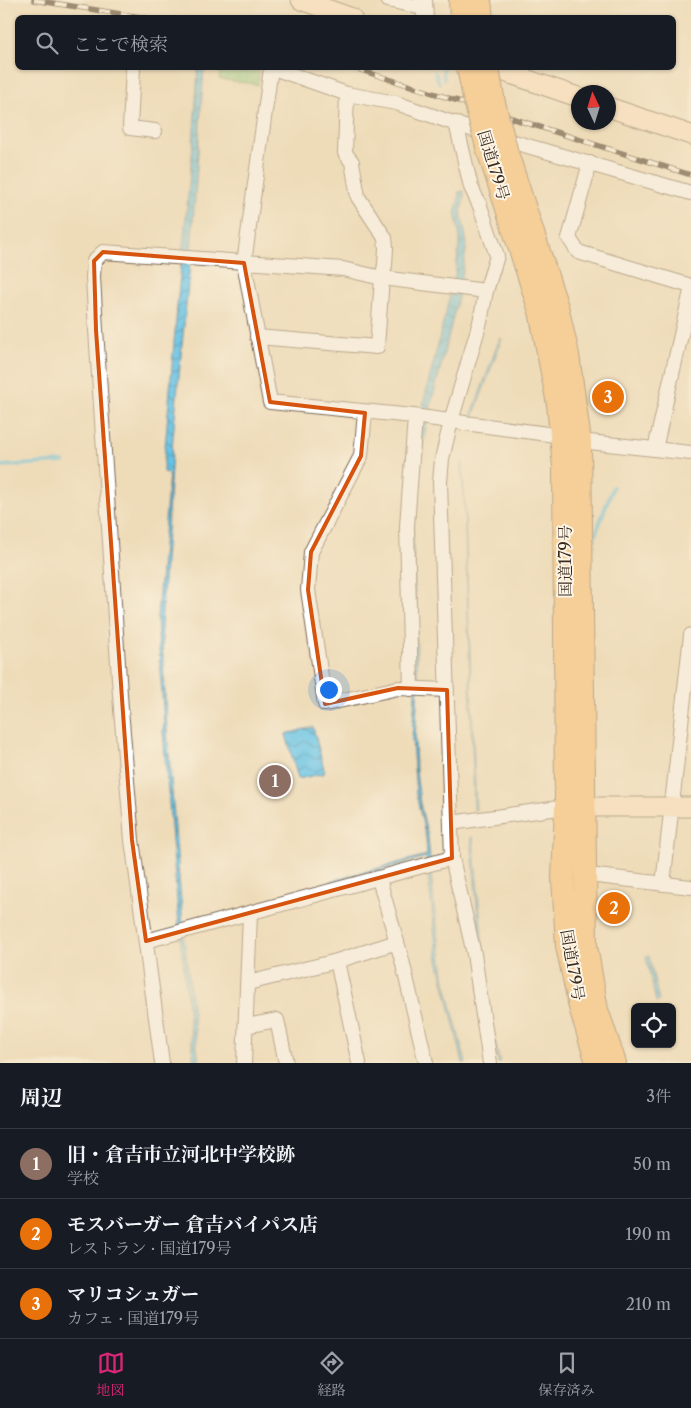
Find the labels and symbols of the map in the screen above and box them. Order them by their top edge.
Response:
north arrow [571,85,616,130]
street label: 国道179号 [474,128,514,202]
pin: 3 [592,378,624,416]
street label: 国道179号 [555,525,575,597]
your location [316,677,342,703]
pin: 1 [259,762,291,800]
pin: 2 [598,889,630,927]
street label: 国道179号 [557,928,589,1002]

